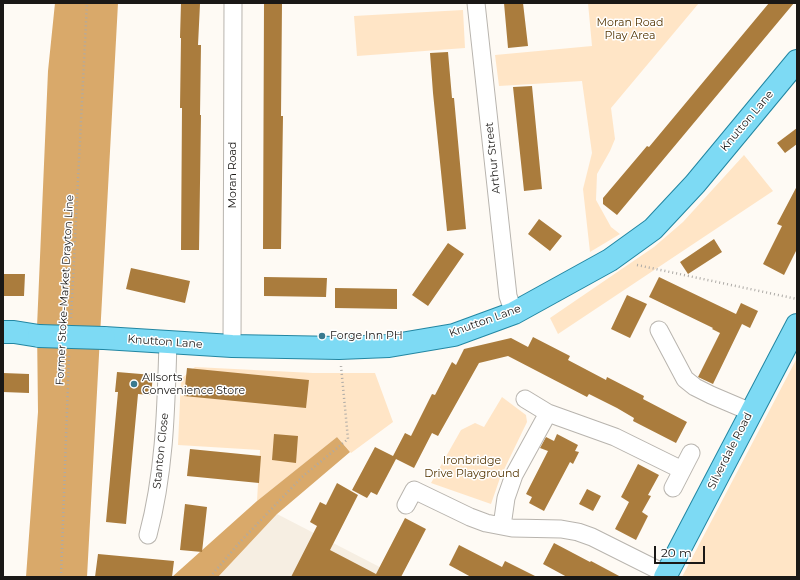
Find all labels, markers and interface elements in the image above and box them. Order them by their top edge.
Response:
park label: Moran Road Play Area [597,16,663,42]
street label: Knutton Lane [718,88,776,154]
street label: Arthur Street [483,121,503,195]
street label: Moran Road [226,142,240,208]
street label: Former Stoke-Market Drayton Line [53,194,77,386]
street label: Knutton Lane [447,302,523,340]
place label: Forge Inn PH [330,329,403,343]
marker: Forge Inn PH [317,331,327,341]
street label: Knutton Lane [127,333,203,351]
place label: Allsorts Convenience Store [142,371,245,397]
marker: Allsorts Convenience Store [129,379,139,389]
street label: Silverdale Road [705,410,755,492]
street label: Stanton Close [150,412,172,490]
park label: Ironbridge Drive Playground [424,454,520,480]
scale bar [656,538,707,564]
text: 20 m [661,545,692,560]

